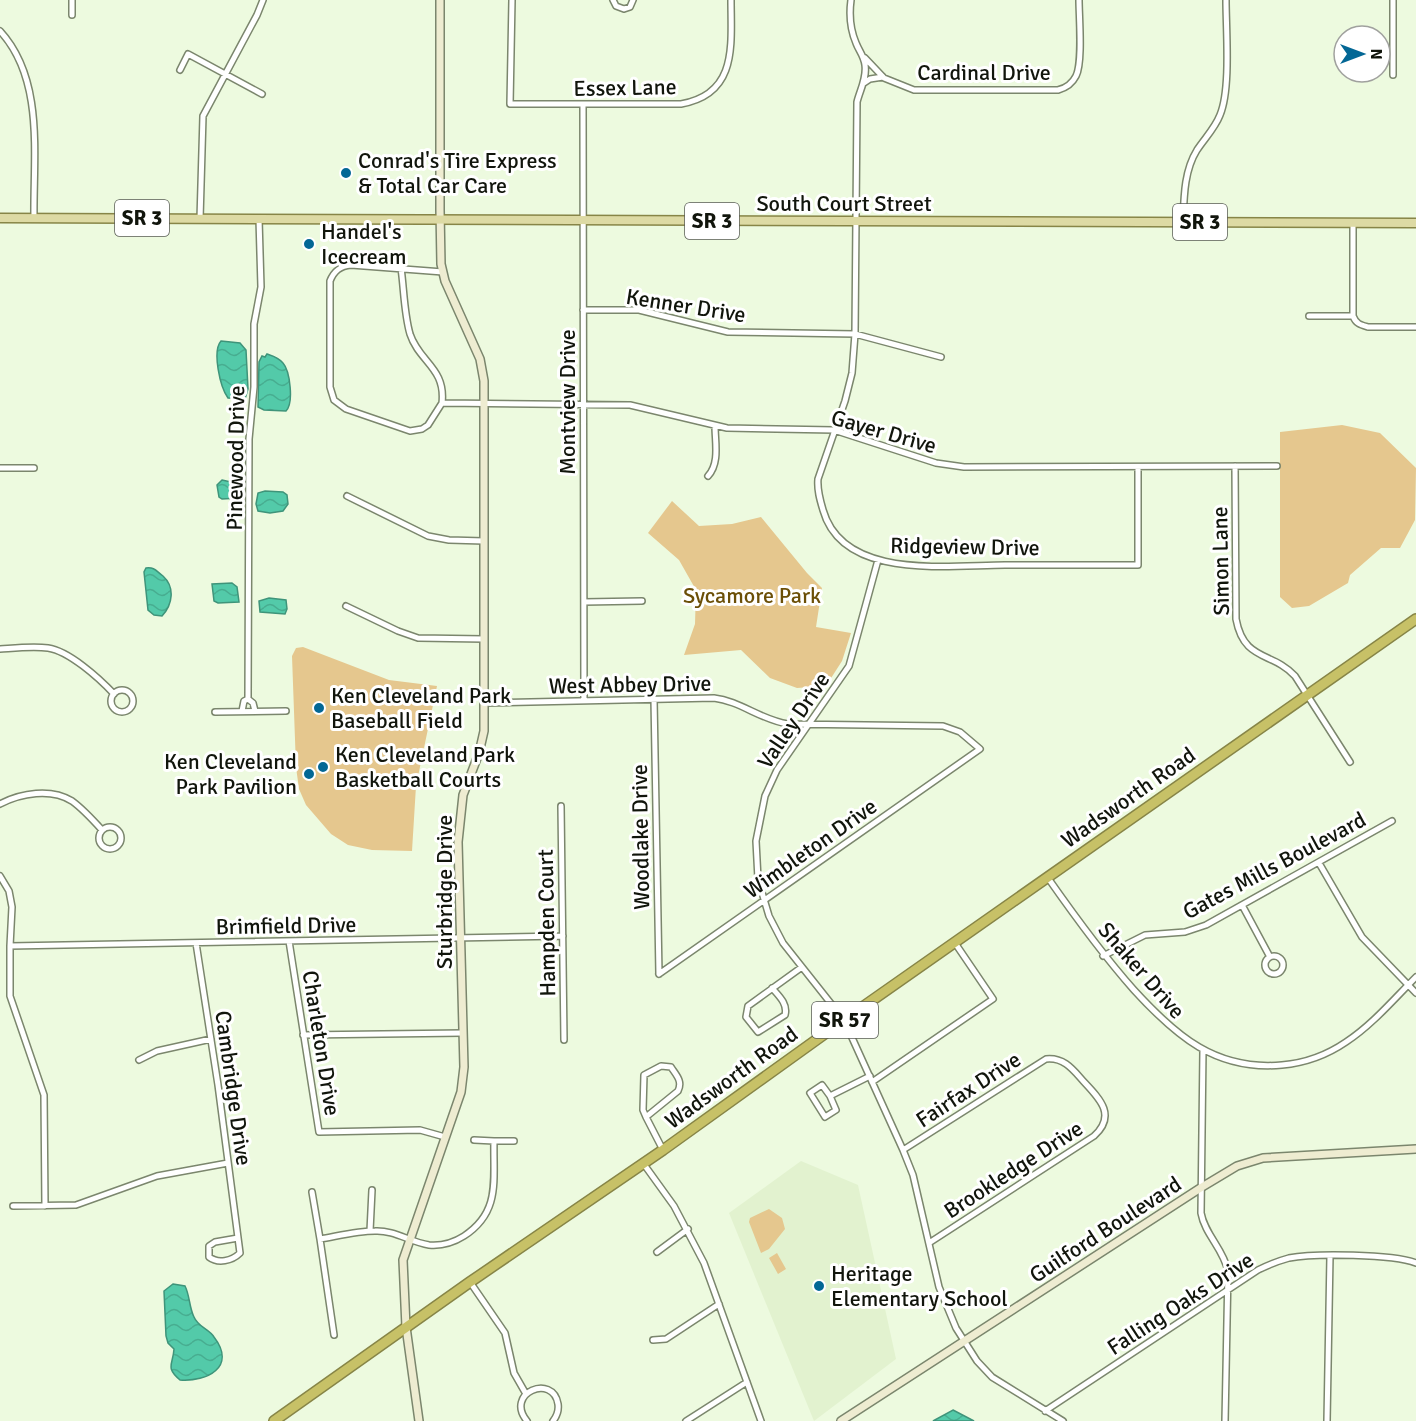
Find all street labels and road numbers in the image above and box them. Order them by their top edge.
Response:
street label: Cardinal Drive [917,59,1051,86]
street label: Essex Lane [573,73,677,102]
street label: South Court Street [756,190,932,217]
road number: SR 3 [115,200,169,236]
road number: SR 3 [685,203,739,239]
road number: SR 3 [1173,204,1227,240]
street label: Kenner Drive [624,283,748,328]
street label: Montview Drive [554,329,581,475]
street label: Pinewood Drive [221,385,250,531]
street label: Gayer Drive [828,404,940,459]
street label: Simon Lane [1206,506,1235,616]
street label: Ridgeview Drive [890,532,1040,561]
street label: Valley Drive [751,667,835,774]
street label: West Abbey Drive [548,670,712,699]
street label: Wadsworth Road [1056,741,1201,854]
street label: Woodlake Drive [626,764,655,910]
street label: Wimbleton Drive [739,793,882,904]
street label: Gates Mills Boulevard [1178,806,1370,925]
street label: Sturbridge Drive [431,815,458,969]
street label: Hampden Court [532,849,561,997]
street label: Brimfield Drive [215,911,357,940]
street label: Shaker Drive [1092,917,1191,1024]
street label: Charleton Drive [297,968,346,1118]
road number: SR 57 [812,1002,878,1038]
street label: Cambridge Drive [209,1009,258,1167]
street label: Wadsworth Road [660,1020,803,1135]
street label: Fairfax Drive [911,1046,1026,1133]
street label: Brookledge Drive [939,1115,1088,1224]
street label: Guilford Boulevard [1024,1170,1186,1289]
street label: Falling Oaks Drive [1102,1246,1258,1361]

